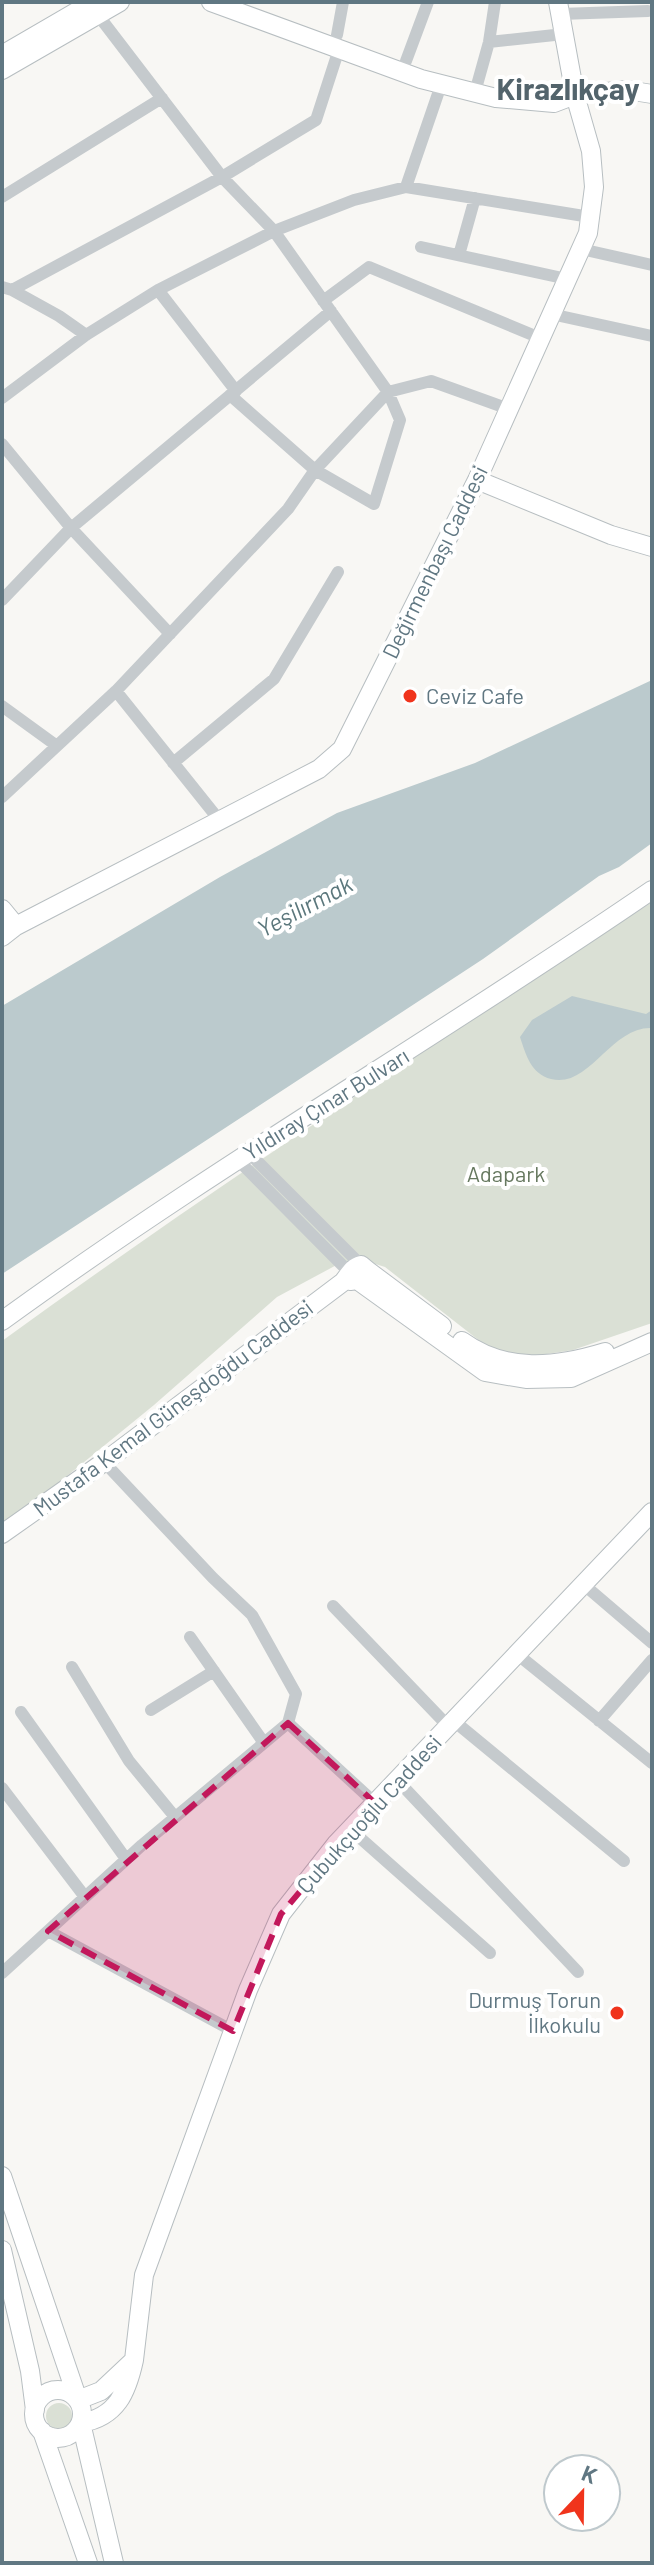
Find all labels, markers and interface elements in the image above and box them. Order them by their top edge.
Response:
district label: Kirazlıkçay [496,70,640,106]
street label: Değirmenbaşı Caddesi [376,461,492,662]
place label: Ceviz Cafe [426,682,524,708]
marker: Ceviz Cafe [401,687,419,705]
water label: Yeşilırmak [252,868,357,943]
street label: Yıldıray Çınar Bulvarı [238,1042,413,1165]
park label: Adapark [467,1160,545,1186]
street label: Mustafa Kemal Güneşdoğdu Caddesi [27,1293,317,1521]
street label: Çubukçuoğlu Caddesi [290,1729,446,1898]
place label: Durmuş Torun İlkokulu [468,1986,601,2037]
marker: Durmuş Torun İlkokulu [608,2004,626,2022]
north arrow [542,2453,622,2533]
text: K [579,2459,601,2488]

